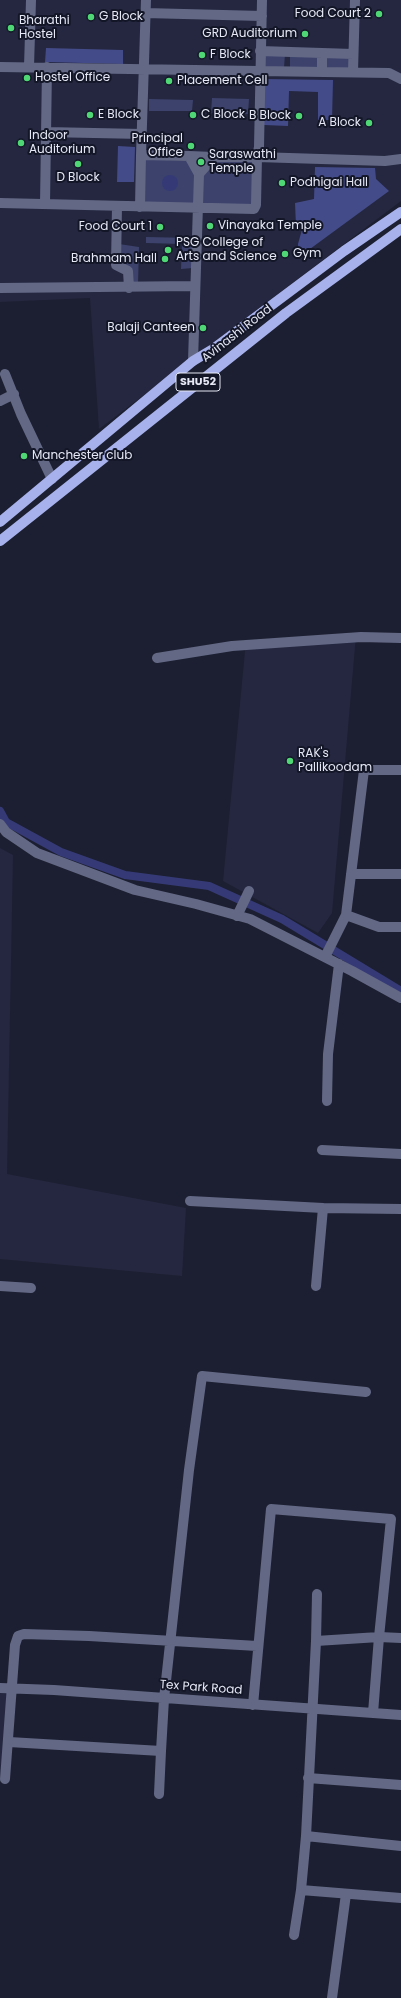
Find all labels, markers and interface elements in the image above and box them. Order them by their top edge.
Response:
place label: Food Court 2 [295,7,371,21]
marker: Food Court 2 [374,9,384,19]
place label: G Block [99,10,143,24]
marker: G Block [86,12,96,22]
place label: Bharathi Hostel [19,14,70,42]
marker: Bharathi Hostel [6,23,16,33]
place label: GRD Auditorium [202,27,297,41]
marker: GRD Auditorium [300,29,310,39]
place label: F Block [210,48,251,62]
marker: F Block [197,50,207,60]
place label: Hostel Office [35,71,110,85]
marker: Hostel Office [22,73,32,83]
place label: Placement Cell [177,74,267,88]
marker: Placement Cell [164,76,174,86]
place label: E Block [98,108,139,122]
place label: C Block [201,108,245,122]
place label: B Block [249,109,291,123]
marker: E Block [85,110,95,120]
marker: C Block [188,110,198,120]
marker: B Block [294,111,304,121]
place label: A Block [318,116,361,130]
marker: A Block [364,118,374,128]
place label: Indoor Auditorium [29,129,95,157]
place label: Principal Office [132,132,183,160]
marker: Indoor Auditorium [16,138,26,148]
marker: Principal Office [186,141,196,151]
place label: Saraswathi Temple [209,148,276,176]
marker: Saraswathi Temple [196,157,206,167]
marker: D Block [73,159,83,169]
place label: D Block [56,171,100,185]
place label: Podhigai Hall [290,176,368,190]
marker: Podhigai Hall [277,178,287,188]
place label: Vinayaka Temple [218,219,322,233]
place label: Food Court 1 [79,220,152,234]
marker: Vinayaka Temple [205,221,215,231]
marker: Food Court 1 [155,222,165,232]
place label: PSG College of Arts and Science [176,236,277,264]
marker: PSG College of Arts and Science [163,245,173,255]
place label: Gym [293,247,321,261]
marker: Gym [280,249,290,259]
place label: Brahmam Hall [71,252,157,266]
marker: Brahmam Hall [160,254,170,264]
street label: Avinashi Road [199,302,275,366]
place label: Balaji Canteen [107,321,195,335]
marker: Balaji Canteen [198,323,208,333]
road number: SHU52 [176,373,220,391]
place label: Manchester club [32,449,132,463]
marker: Manchester club [19,451,29,461]
place label: RAK's Pallikoodam [298,747,372,775]
marker: RAK's Pallikoodam [285,756,295,766]
street label: Tex Park Road [159,1678,243,1698]

